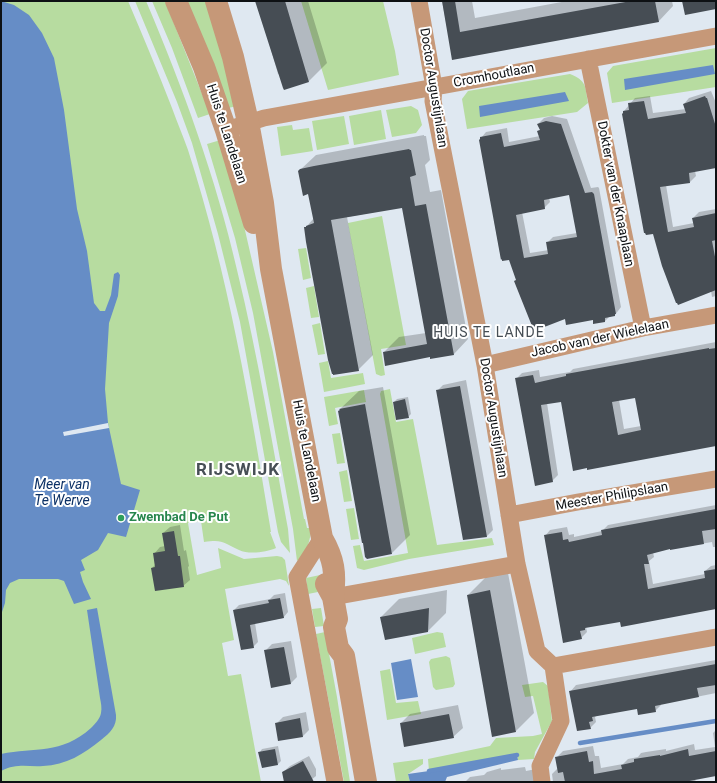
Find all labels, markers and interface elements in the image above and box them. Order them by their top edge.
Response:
street label: Doctor Augustijnlaan [416,27,450,149]
street label: Cromhoutlaan [452,61,536,91]
street label: Huis te Landelaan [203,82,249,186]
street label: Dokter van der Knaaplaan [593,120,637,268]
street label: Jacob van der Wielelaan [530,317,670,361]
district label: HUIS TE LANDE [433,325,545,341]
street label: Doctor Augustijnlaan [476,357,510,479]
street label: Huis te Landelaan [288,399,324,503]
district label: RIJSWIJK [196,461,280,481]
water label: Meer van Te Werve [34,477,90,510]
street label: Meester Philipslaan [555,479,669,515]
place label: Zwembad De Put [129,510,228,526]
marker: Zwembad De Put [116,513,126,523]

